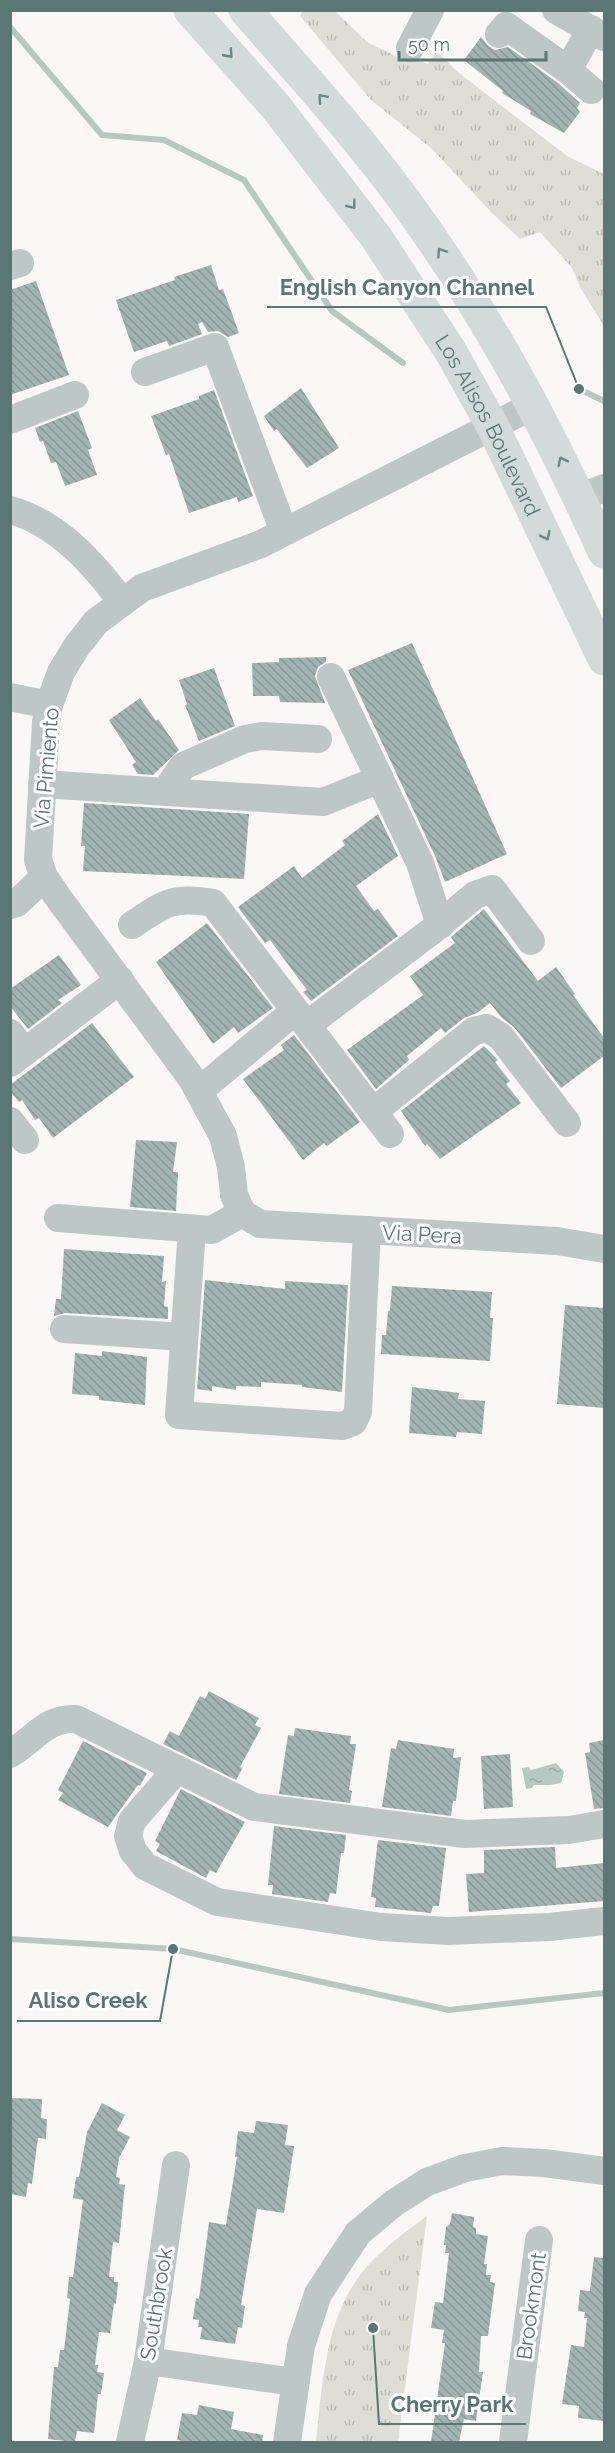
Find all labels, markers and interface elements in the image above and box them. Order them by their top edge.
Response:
scale bar [399,24,546,62]
text: 50 m [408,34,450,55]
one-way arrow [222,47,233,58]
one-way arrow [318,94,329,105]
one-way arrow [344,199,355,210]
one-way arrow [437,248,448,259]
callout: English Canyon Channel [267,267,546,307]
text: English Canyon Channel [280,274,535,300]
street label: Los Alisos Boulevard [430,330,546,520]
one-way arrow [558,456,569,467]
one-way arrow [538,530,550,541]
street label: Via Pimiento [28,707,64,829]
street label: Via Pera [382,1219,462,1249]
callout: Aliso Creek [17,1981,160,2021]
text: Aliso Creek [29,1987,148,2013]
street label: Southbrook [135,2246,177,2362]
street label: Brookmont [511,2251,551,2361]
callout: Cherry Park [379,2384,526,2424]
text: Cherry Park [391,2391,514,2417]

